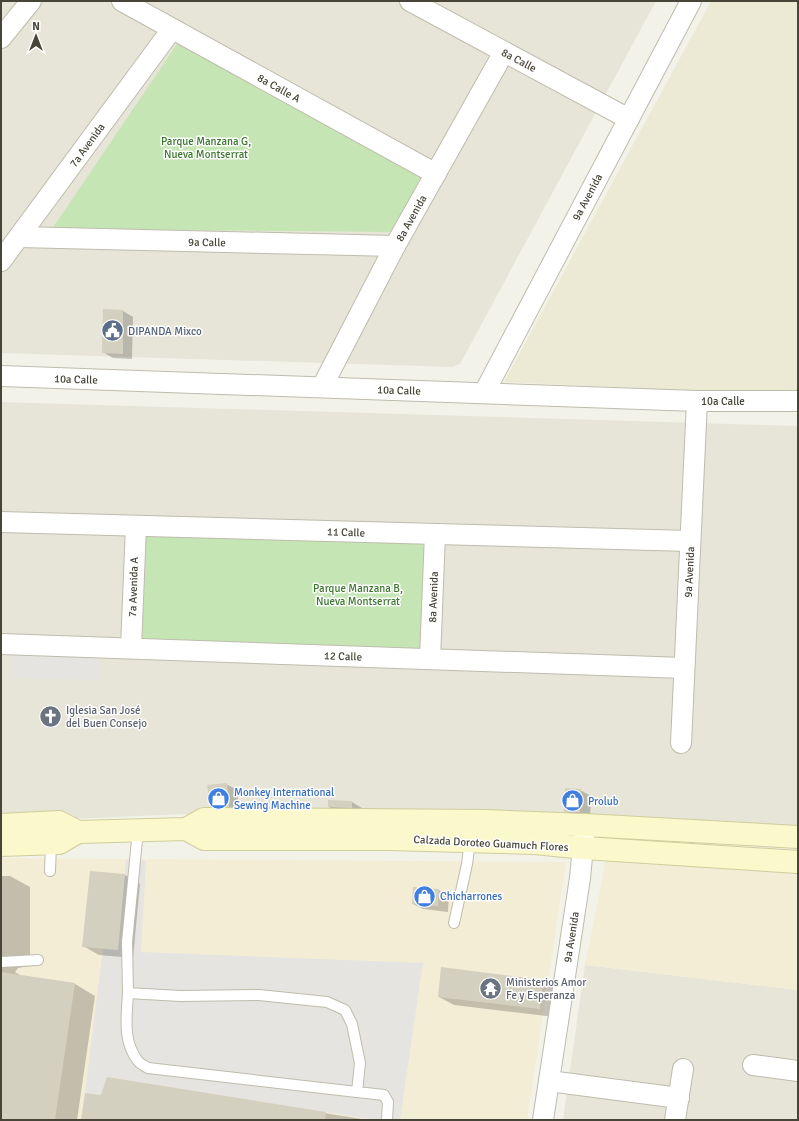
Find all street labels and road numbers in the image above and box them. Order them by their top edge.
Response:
street label: 8a Calle [499,46,539,75]
street label: 8a Calle A [255,71,303,106]
street label: 7a Avenida [67,120,108,170]
street label: 9a Avenida [570,171,605,223]
street label: 8a Avenida [393,192,430,244]
street label: 9a Calle [188,236,226,249]
street label: 10a Calle [54,372,98,387]
street label: 10a Calle [377,383,421,398]
street label: 10a Calle [701,395,745,408]
street label: 11 Calle [327,525,365,540]
street label: 9a Avenida [682,546,697,598]
street label: 7a Avenida A [126,556,141,617]
street label: 8a Avenida [426,571,441,623]
street label: 12 Calle [324,649,362,664]
street label: Calzada Doroteo Guamuch Flores [413,833,569,854]
street label: 9a Avenida [561,910,582,963]

